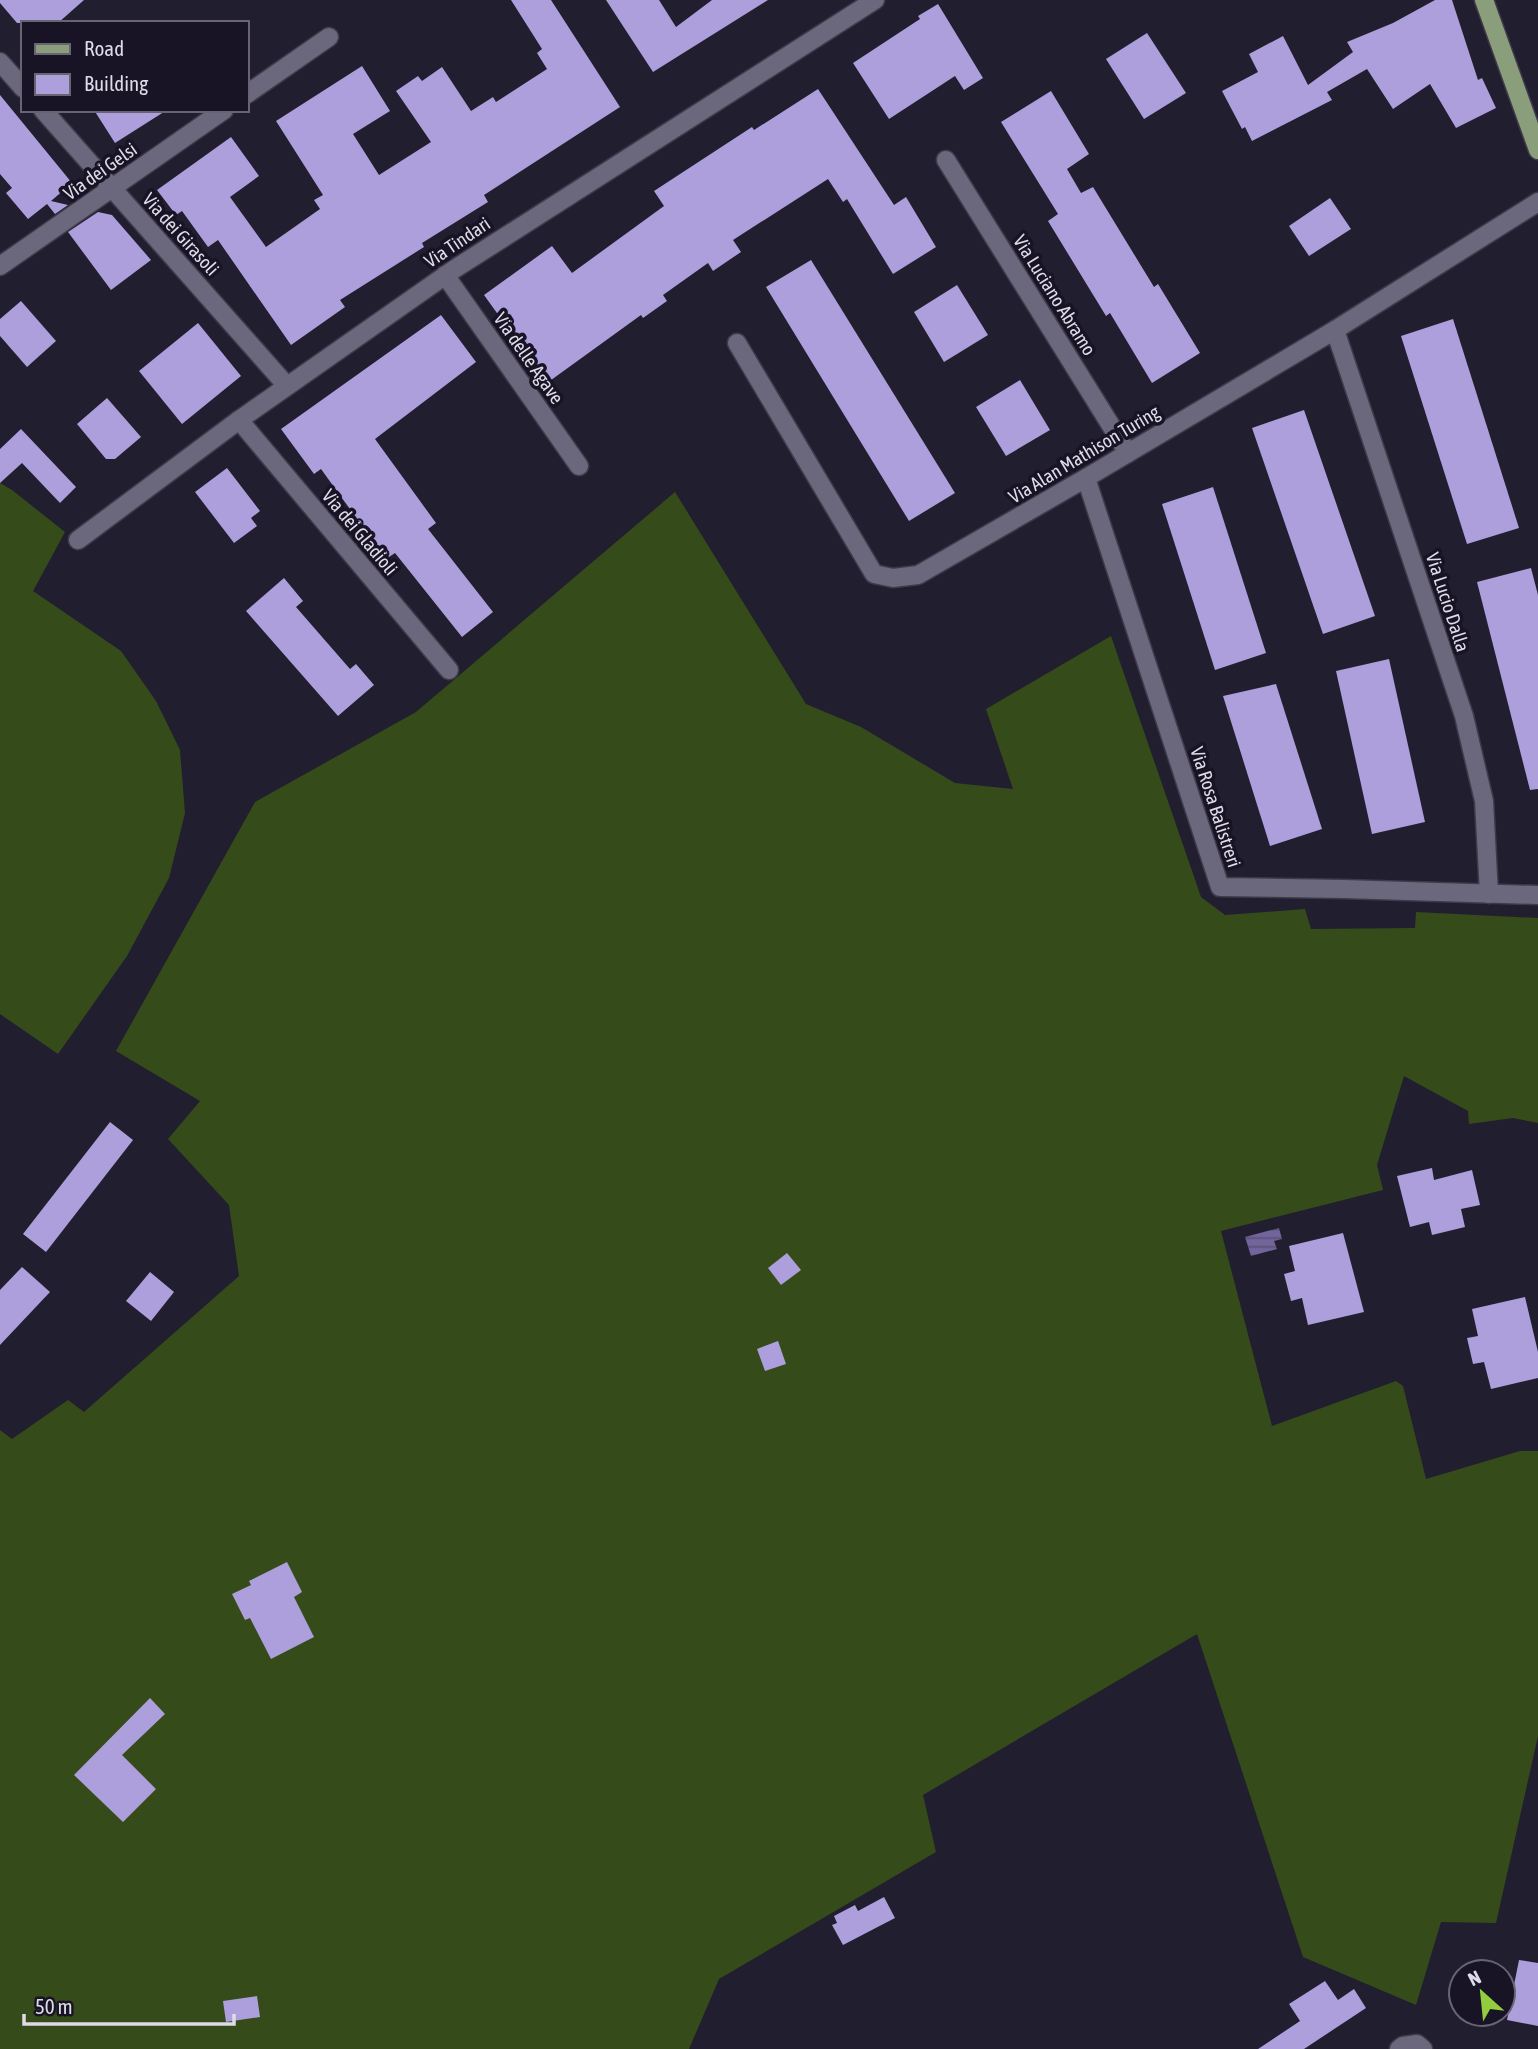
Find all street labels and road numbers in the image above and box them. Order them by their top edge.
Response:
street label: Via dei Gelsi [59,138,141,204]
street label: Via dei Girasoli [138,188,224,280]
street label: Via Tindari [420,212,494,272]
street label: Via Luciano Abramo [1009,231,1101,359]
street label: Via delle Agave [490,308,568,408]
street label: Via Alan Mathison Turing [1005,400,1164,508]
street label: Via dei Gladioli [318,485,402,579]
street label: Via Lucio Dalla [1422,550,1474,654]
street label: Via Rosa Balistreri [1186,744,1246,870]

